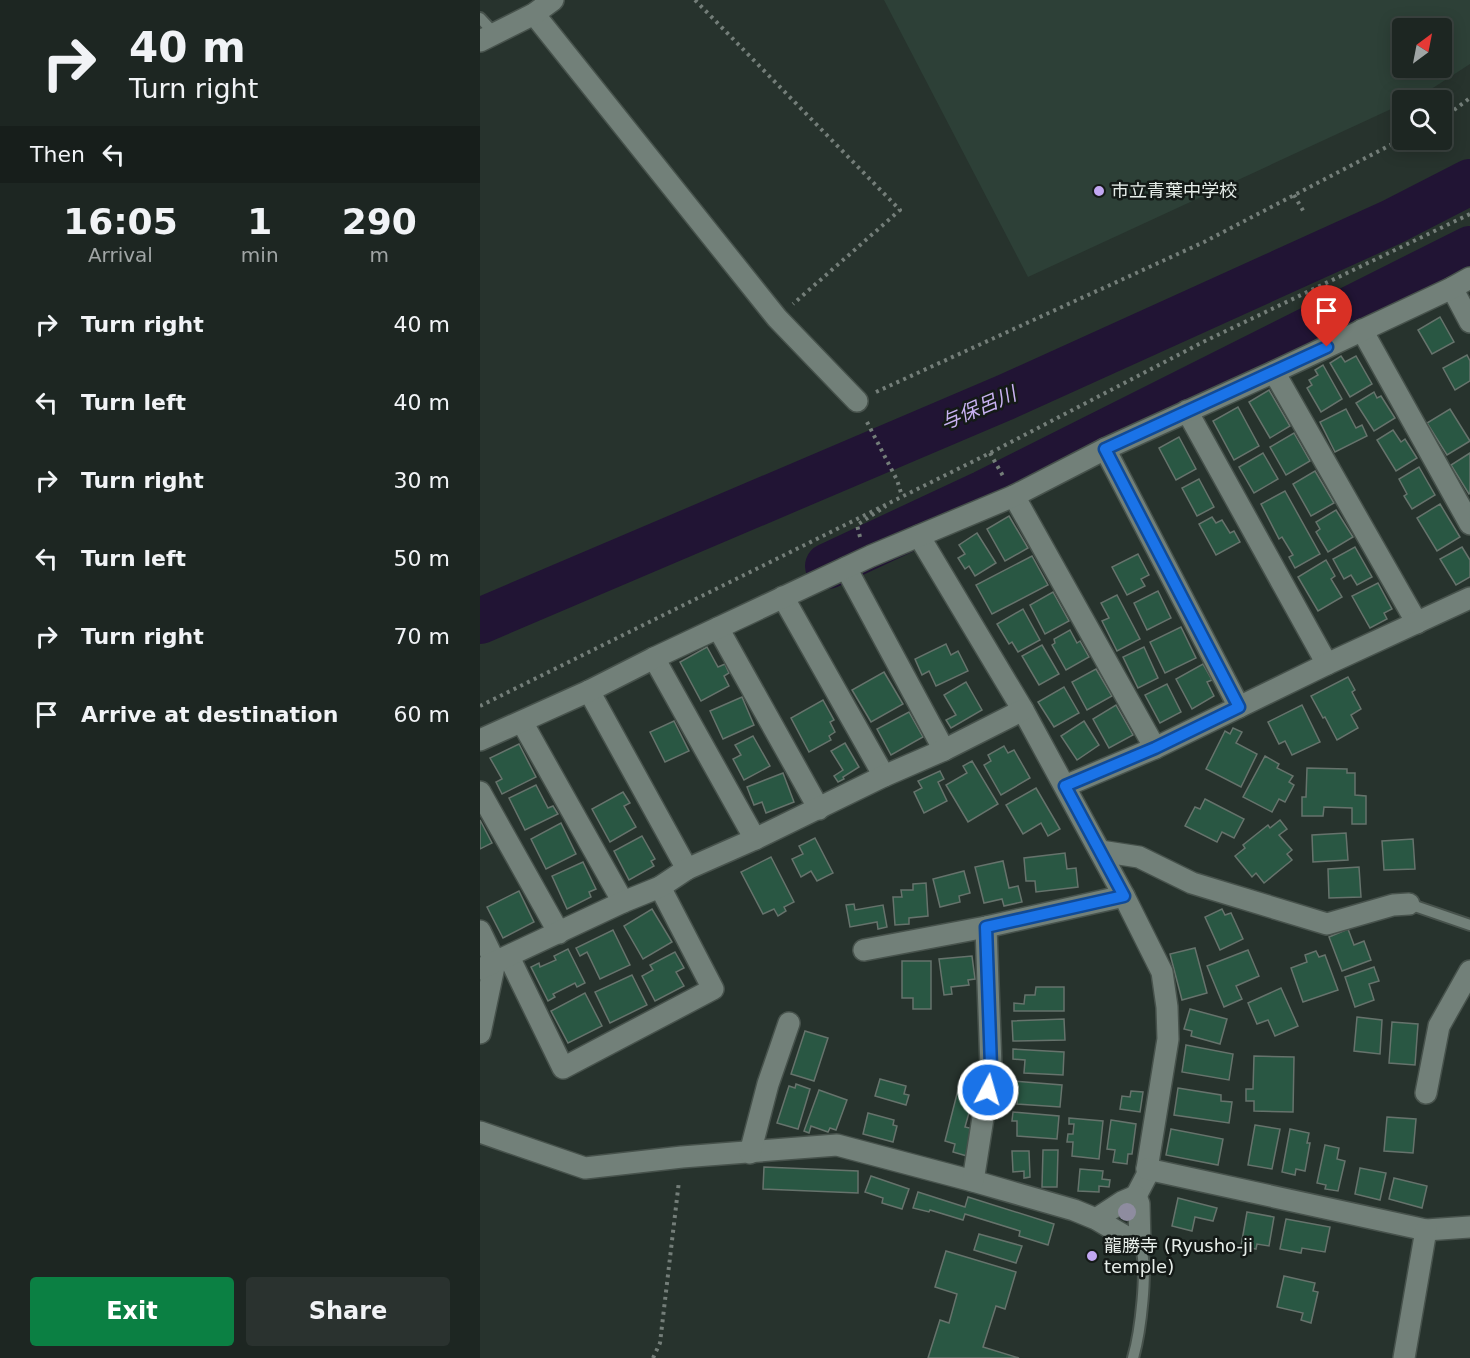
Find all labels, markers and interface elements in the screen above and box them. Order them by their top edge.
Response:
north arrow [1392,18,1452,78]
map controls [1392,18,1452,150]
text: 40 m [129,23,246,72]
icon: right [30,24,108,102]
text: Turn right [129,73,258,104]
button: search [1392,90,1452,150]
icon: left [97,138,130,171]
text: Then [30,142,85,167]
place label: 市立青葉中学校 [1111,180,1237,201]
marker: 市立青葉中学校 [1092,184,1106,198]
text: 16:05 [63,201,178,242]
text: 1 [247,201,272,242]
text: 290 [342,201,417,242]
text: Arrival [88,243,153,267]
text: min [241,243,279,267]
text: m [370,243,389,267]
pin [1301,285,1352,347]
icon: arrive [1310,294,1343,327]
icon: right [30,308,63,341]
text: Turn right [81,312,204,337]
text: 40 m [394,312,450,337]
water label: 与保呂川 [936,381,1021,435]
icon: left [30,386,63,419]
text: Turn left [81,390,186,415]
text: 40 m [394,390,450,415]
icon: right [30,464,63,497]
text: Turn right [81,468,204,493]
text: 30 m [394,468,450,493]
icon: left [30,542,63,575]
text: Turn left [81,546,186,571]
text: 50 m [394,546,450,571]
icon: right [30,620,63,653]
text: Turn right [81,624,204,649]
text: 70 m [394,624,450,649]
icon: arrive [30,698,63,731]
text: Arrive at destination [81,702,338,727]
text: 60 m [394,702,450,727]
position arrow [956,1058,1020,1122]
place label: 龍勝寺 (Ryusho-ji temple) [1104,1235,1253,1277]
marker: 龍勝寺 (Ryusho-ji temple) [1085,1249,1099,1263]
button: Exit [30,1277,234,1346]
button: Share [246,1277,450,1346]

